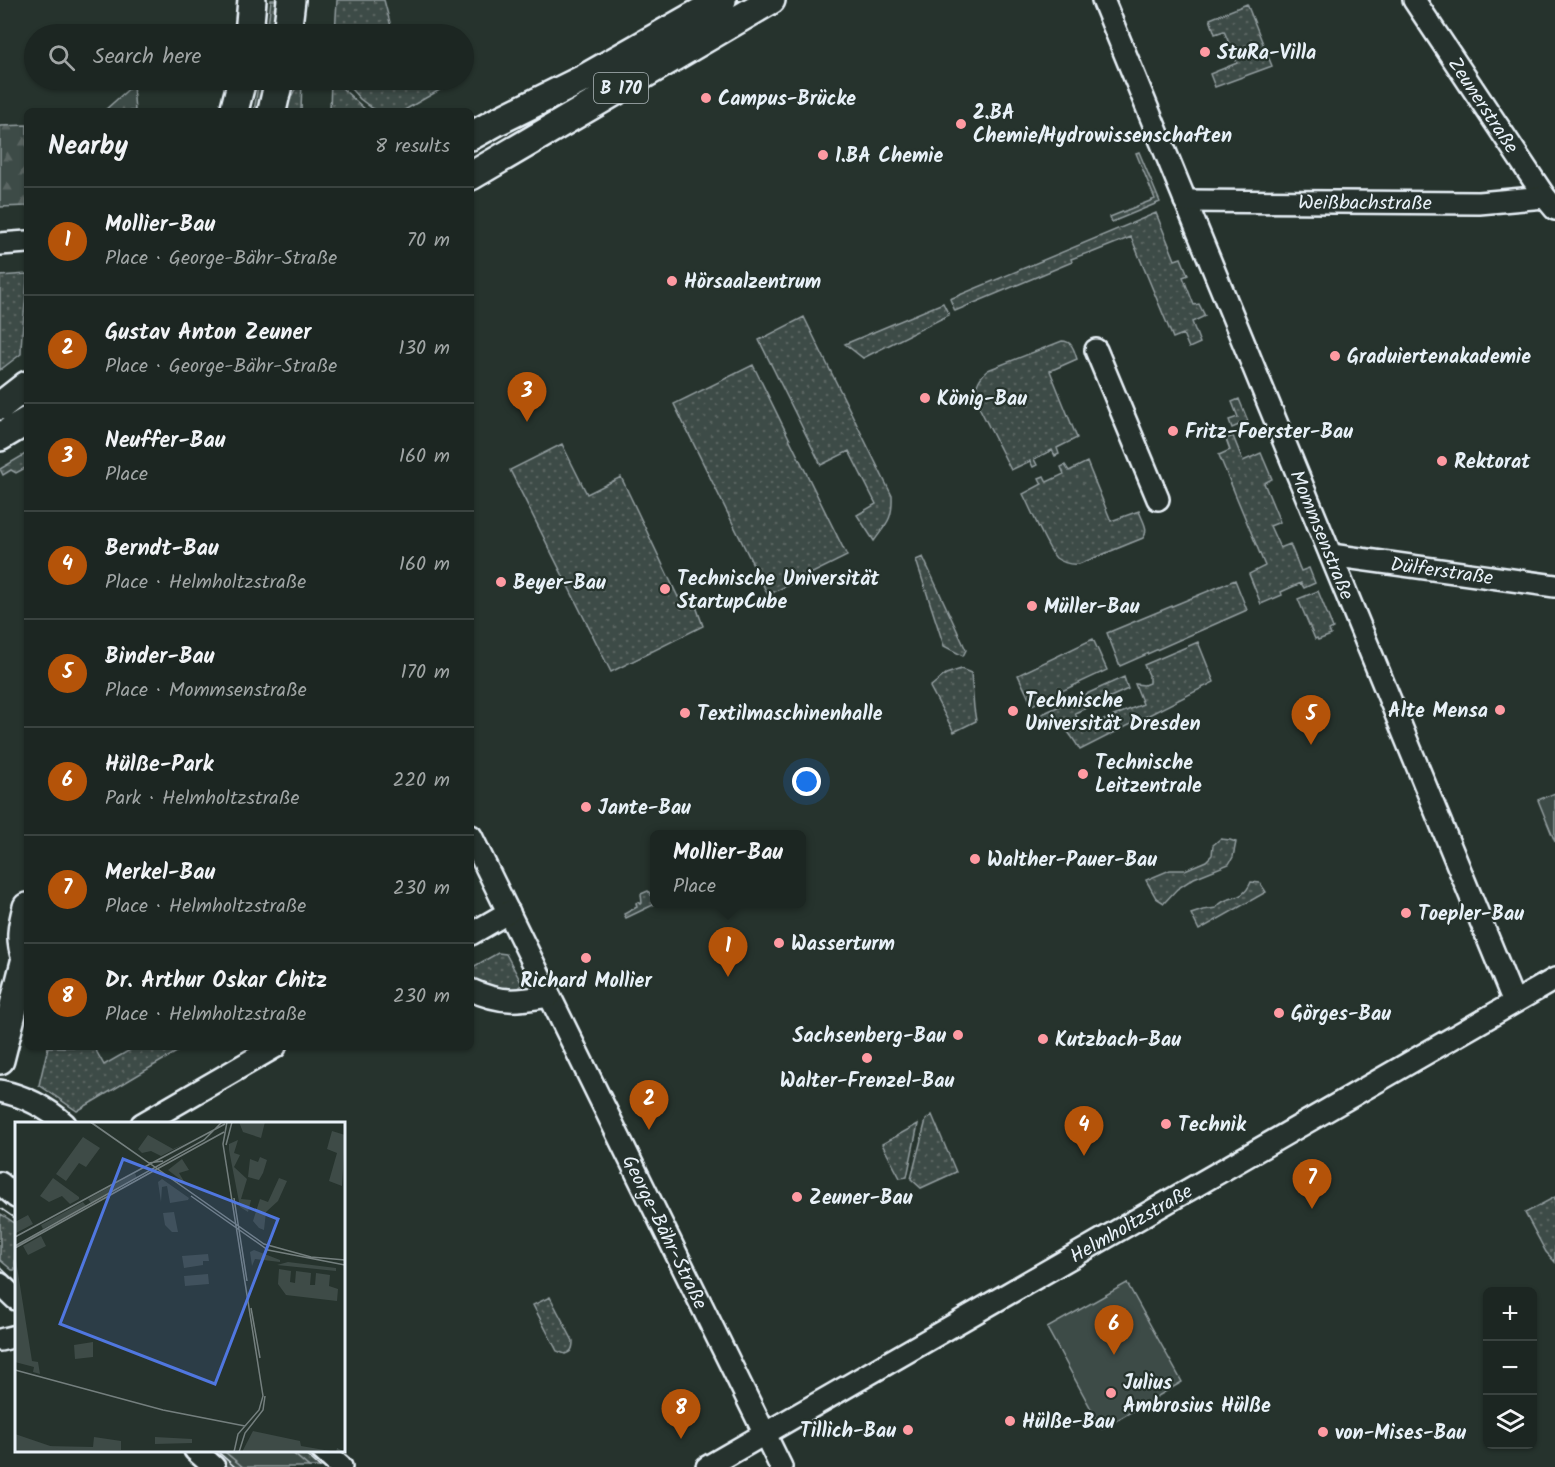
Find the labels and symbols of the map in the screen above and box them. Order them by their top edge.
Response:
place label: StuRa-Villa [1217,38,1316,70]
marker: StuRa-Villa [1198,45,1212,59]
street label: Zeunerstraße [1438,51,1526,161]
road number: B 170 [594,73,648,103]
place label: Campus-Brücke [718,84,856,116]
marker: Campus-Brücke [699,91,713,105]
place label: 2.BA Chemie/Hydrowissenschaften [973,98,1232,153]
marker: 2.BA Chemie/Hydrowissenschaften [954,117,968,131]
place label: 1.BA Chemie [835,141,943,173]
marker: 1.BA Chemie [816,148,830,162]
street label: Weißbachstraße [1298,188,1432,221]
place label: Hörsaalzentrum [684,267,821,299]
marker: Hörsaalzentrum [665,274,679,288]
place label: Graduiertenakademie [1347,342,1531,374]
marker: Graduiertenakademie [1328,349,1342,363]
pin: 3 [508,372,546,422]
place label: König-Bau [937,384,1027,416]
marker: König-Bau [918,391,932,405]
place label: Fritz-Foerster-Bau [1185,417,1353,449]
marker: Fritz-Foerster-Bau [1166,424,1180,438]
place label: Rektorat [1454,447,1531,479]
marker: Rektorat [1435,454,1449,468]
street label: Mommsenstraße [1280,466,1361,605]
street label: Dülferstraße [1388,549,1495,595]
place label: Technische Universität StartupCube [677,564,880,619]
place label: Beyer-Bau [513,568,606,600]
marker: Beyer-Bau [494,575,508,589]
marker: Technische Universität StartupCube [658,582,672,596]
place label: Müller-Bau [1044,592,1140,624]
marker: Müller-Bau [1025,599,1039,613]
place label: Technische Universität Dresden [1025,686,1201,741]
pin: 5 [1292,696,1330,745]
place label: Alte Mensa [1388,696,1488,728]
place label: Textilmaschinenhalle [697,699,883,731]
marker: Alte Mensa [1493,703,1507,717]
marker: Technische Universität Dresden [1006,704,1020,718]
marker: Textilmaschinenhalle [678,706,692,720]
place label: Technische Leitzentrale [1095,748,1202,803]
your location [792,767,821,796]
marker: Technische Leitzentrale [1076,767,1090,781]
place label: Jante-Bau [598,793,691,825]
marker: Jante-Bau [579,800,593,814]
place label: Walther-Pauer-Bau [987,845,1157,877]
marker: Walther-Pauer-Bau [968,852,982,866]
place label: Toepler-Bau [1418,899,1524,931]
marker: Toepler-Bau [1399,906,1413,920]
pin: 1 [708,928,748,977]
place label: Wasserturm [791,929,895,961]
marker: Wasserturm [772,936,786,950]
marker: Richard Mollier [579,951,593,965]
place label: Richard Mollier [520,966,652,998]
place label: Görges-Bau [1291,999,1391,1031]
marker: Görges-Bau [1272,1006,1286,1020]
place label: Sachsenberg-Bau [793,1021,946,1053]
place label: Kutzbach-Bau [1055,1025,1181,1057]
marker: Sachsenberg-Bau [951,1028,965,1042]
marker: Kutzbach-Bau [1036,1032,1050,1046]
marker: Walter-Frenzel-Bau [860,1051,874,1065]
place label: Walter-Frenzel-Bau [780,1066,955,1098]
pin: 2 [630,1080,668,1130]
pin: 4 [1064,1106,1104,1156]
place label: Technik [1178,1110,1247,1142]
marker: Technik [1159,1117,1173,1131]
inset map [15,1122,345,1452]
street label: George-Bähr-Straße [612,1150,715,1315]
pin: 7 [1292,1160,1332,1209]
street label: Helmholtzstraße [1064,1177,1199,1273]
place label: Zeuner-Bau [809,1183,913,1215]
marker: Zeuner-Bau [790,1190,804,1204]
pin: 6 [1094,1306,1134,1355]
place label: Julius Ambrosius Hülße [1123,1368,1271,1423]
marker: Julius Ambrosius Hülße [1104,1386,1118,1400]
pin: 8 [662,1390,700,1439]
place label: Hülße-Bau [1022,1407,1115,1439]
marker: Hülße-Bau [1003,1414,1017,1428]
place label: Tillich-Bau [800,1416,896,1448]
place label: von-Mises-Bau [1335,1418,1466,1450]
marker: Tillich-Bau [901,1423,915,1437]
marker: von-Mises-Bau [1316,1425,1330,1439]

